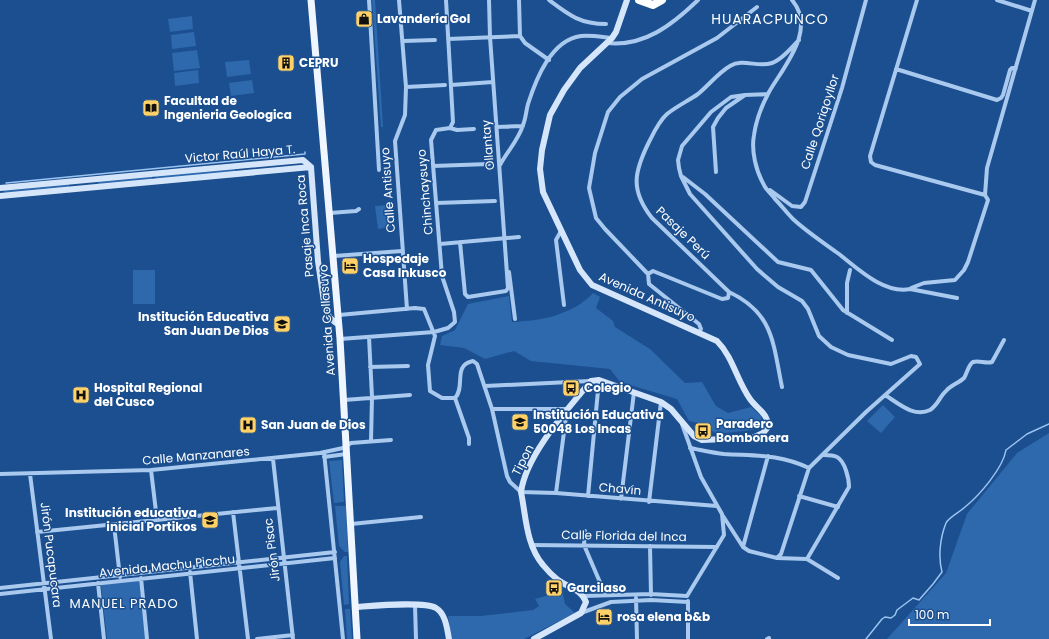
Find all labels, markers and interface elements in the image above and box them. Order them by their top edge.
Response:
shop icon: Lavandería Gol [354,9,374,29]
district label: HUARACPUNCO [711,9,829,29]
place label: Lavandería Gol [377,10,470,27]
building icon: CEPRU [276,53,296,73]
place label: CEPRU [299,54,338,71]
street label: Calle Qoriqoyllor [796,72,843,172]
place label: Facultad de Ingenieria Geologica [164,92,292,123]
library icon: Facultad de Ingenieria Geologica [141,98,161,118]
street label: Ollantay [477,119,498,171]
street label: Victor Raúl Haya T. [184,140,296,167]
street label: Calle Antisuyo [376,147,399,233]
street label: Chinchaysuyo [412,148,437,236]
street label: Pasaje Inca Roca [292,174,317,278]
street label: Pasaje Perú [652,202,714,263]
place label: Hospedaje Casa Inkusco [363,250,447,281]
hotel icon: Hospedaje Casa Inkusco [340,256,360,276]
street label: Avenida Collasuyo [314,263,339,376]
street label: Avenida Antisuyo [596,268,698,326]
place label: Institución Educativa San Juan De Dios [138,308,269,339]
school or university icon: Institución Educativa San Juan De Dios [272,314,292,334]
bus stop icon: Colegio [561,378,581,398]
place label: Hospital Regional del Cusco [94,379,202,410]
place label: Colegio [584,379,631,396]
hospital icon: Hospital Regional del Cusco [71,385,91,405]
place label: Institución Educativa 50048 Los Incas [533,406,664,437]
school or university icon: Institución Educativa 50048 Los Incas [510,412,530,432]
hospital icon: San Juan de Dios [238,415,258,435]
place label: Paradero Bombonera [716,415,789,446]
place label: San Juan de Dios [261,416,366,433]
bus stop icon: Paradero Bombonera [693,421,713,441]
street label: Tipon [508,441,538,478]
street label: Calle Manzanares [142,442,250,469]
street label: Chavín [598,478,642,499]
street label: Jirón Pucapucara [37,501,66,609]
place label: Institución educativa inicial Portikos [65,504,197,535]
school or university icon: Institución educativa inicial Portikos [200,510,220,530]
street label: Jirón Pisac [259,517,284,583]
street label: Calle Florida del Inca [561,526,687,545]
street label: Avenida Machu Picchu [98,550,236,581]
bus stop icon: Garcilaso [544,578,564,598]
place label: Garcilaso [567,579,627,596]
district label: MANUEL PRADO [69,594,179,613]
scale bar [909,601,990,627]
text: 100 m [915,606,949,623]
hotel icon: rosa elena b&b [594,607,614,627]
place label: rosa elena b&b [617,608,710,625]

